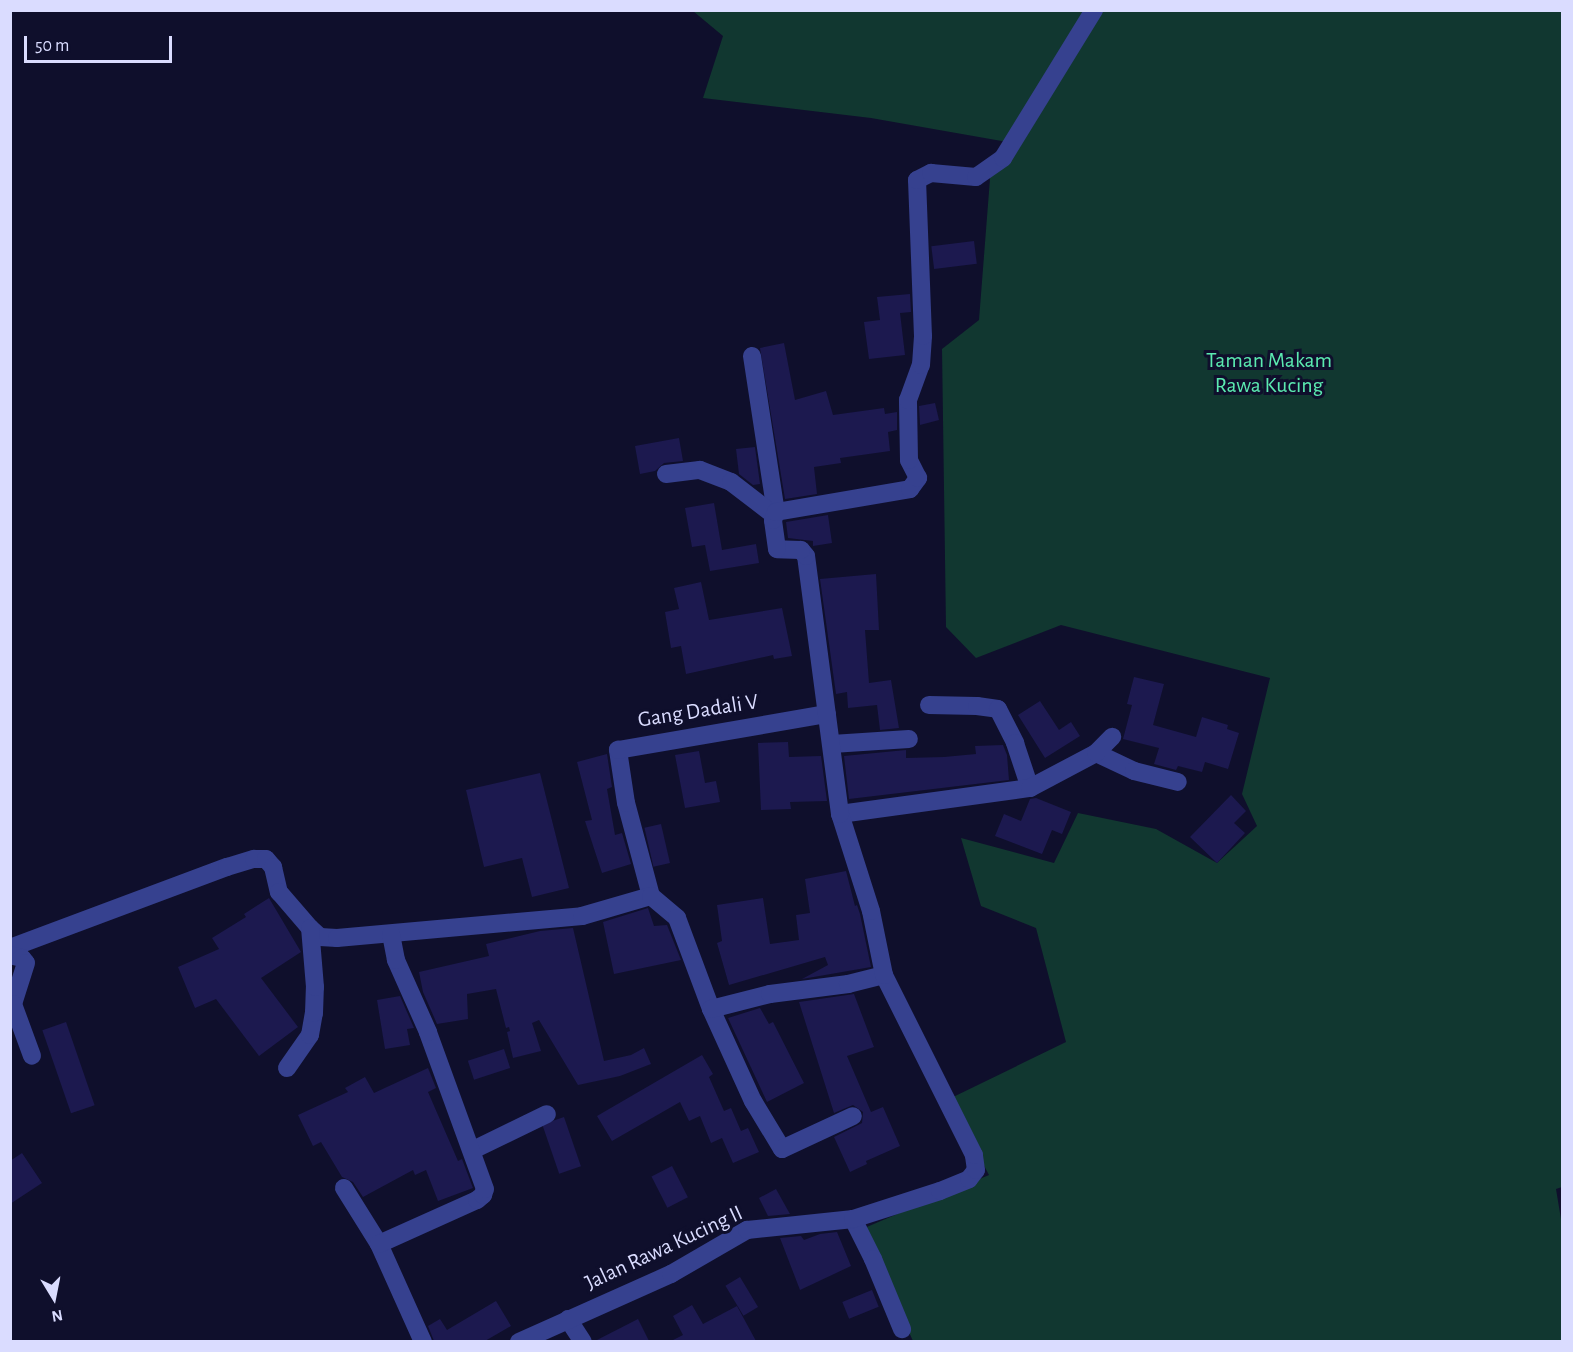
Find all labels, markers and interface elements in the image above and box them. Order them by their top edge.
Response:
scale bar [27,24,176,62]
text: 50 m [35,37,69,55]
park label: Taman Makam Rawa Kucing [1206,347,1332,398]
street label: Gang Dadali V [636,688,760,734]
street label: Jalan Rawa Kucing II [581,1200,747,1296]
north arrow [24,1268,84,1328]
text: N [50,1307,64,1325]

